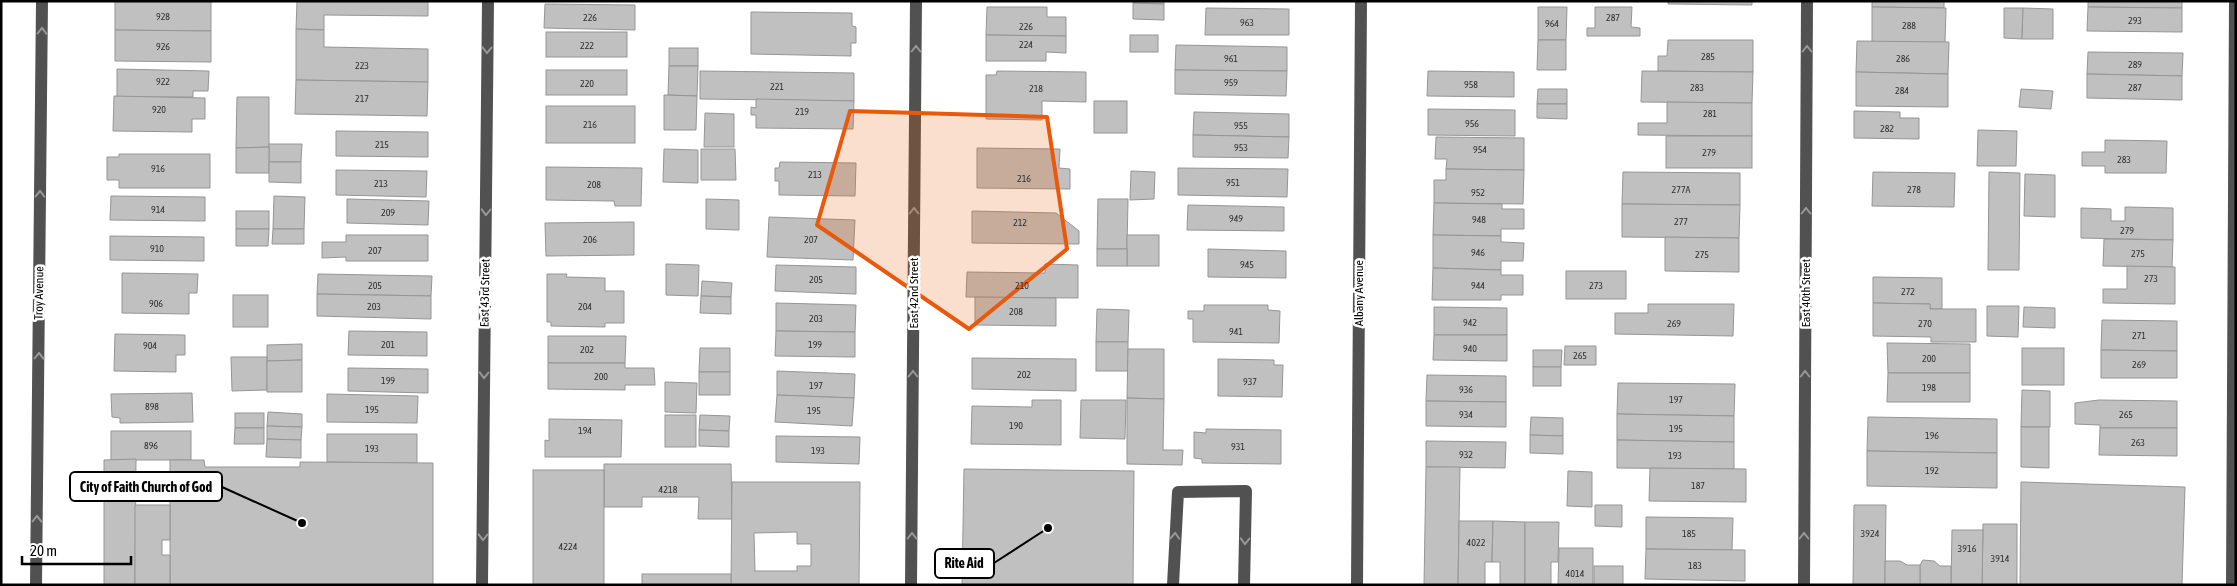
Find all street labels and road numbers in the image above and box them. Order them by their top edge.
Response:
street label: East 42nd Street [907,257,921,328]
street label: East 43rd Street [477,258,493,327]
street label: East 40th Street [1799,258,1813,327]
street label: Albany Avenue [1352,260,1366,326]
street label: Troy Avenue [32,266,46,320]

